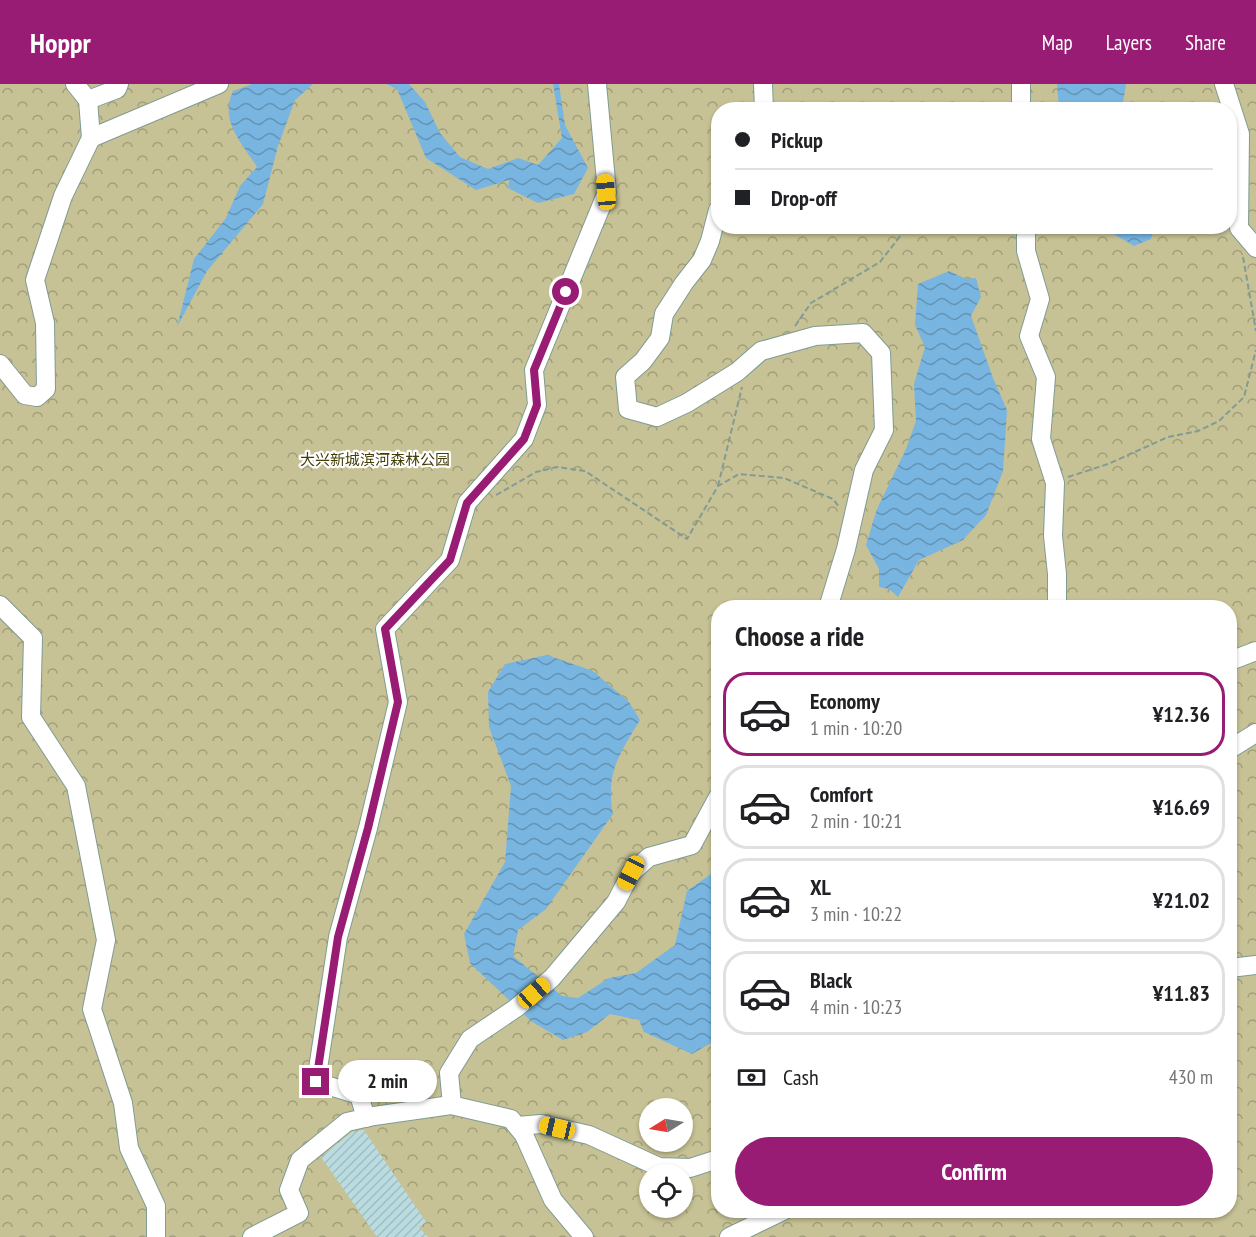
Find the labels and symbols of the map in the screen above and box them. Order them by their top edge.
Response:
car [595,173,617,211]
route start [552,278,579,305]
park label: 大兴新城滨河森林公园 [300,450,450,469]
car [615,853,647,893]
car [515,974,553,1012]
callout: 2 min [337,1061,436,1103]
route end [302,1068,329,1095]
north arrow [639,1098,693,1152]
car [537,1115,577,1141]

